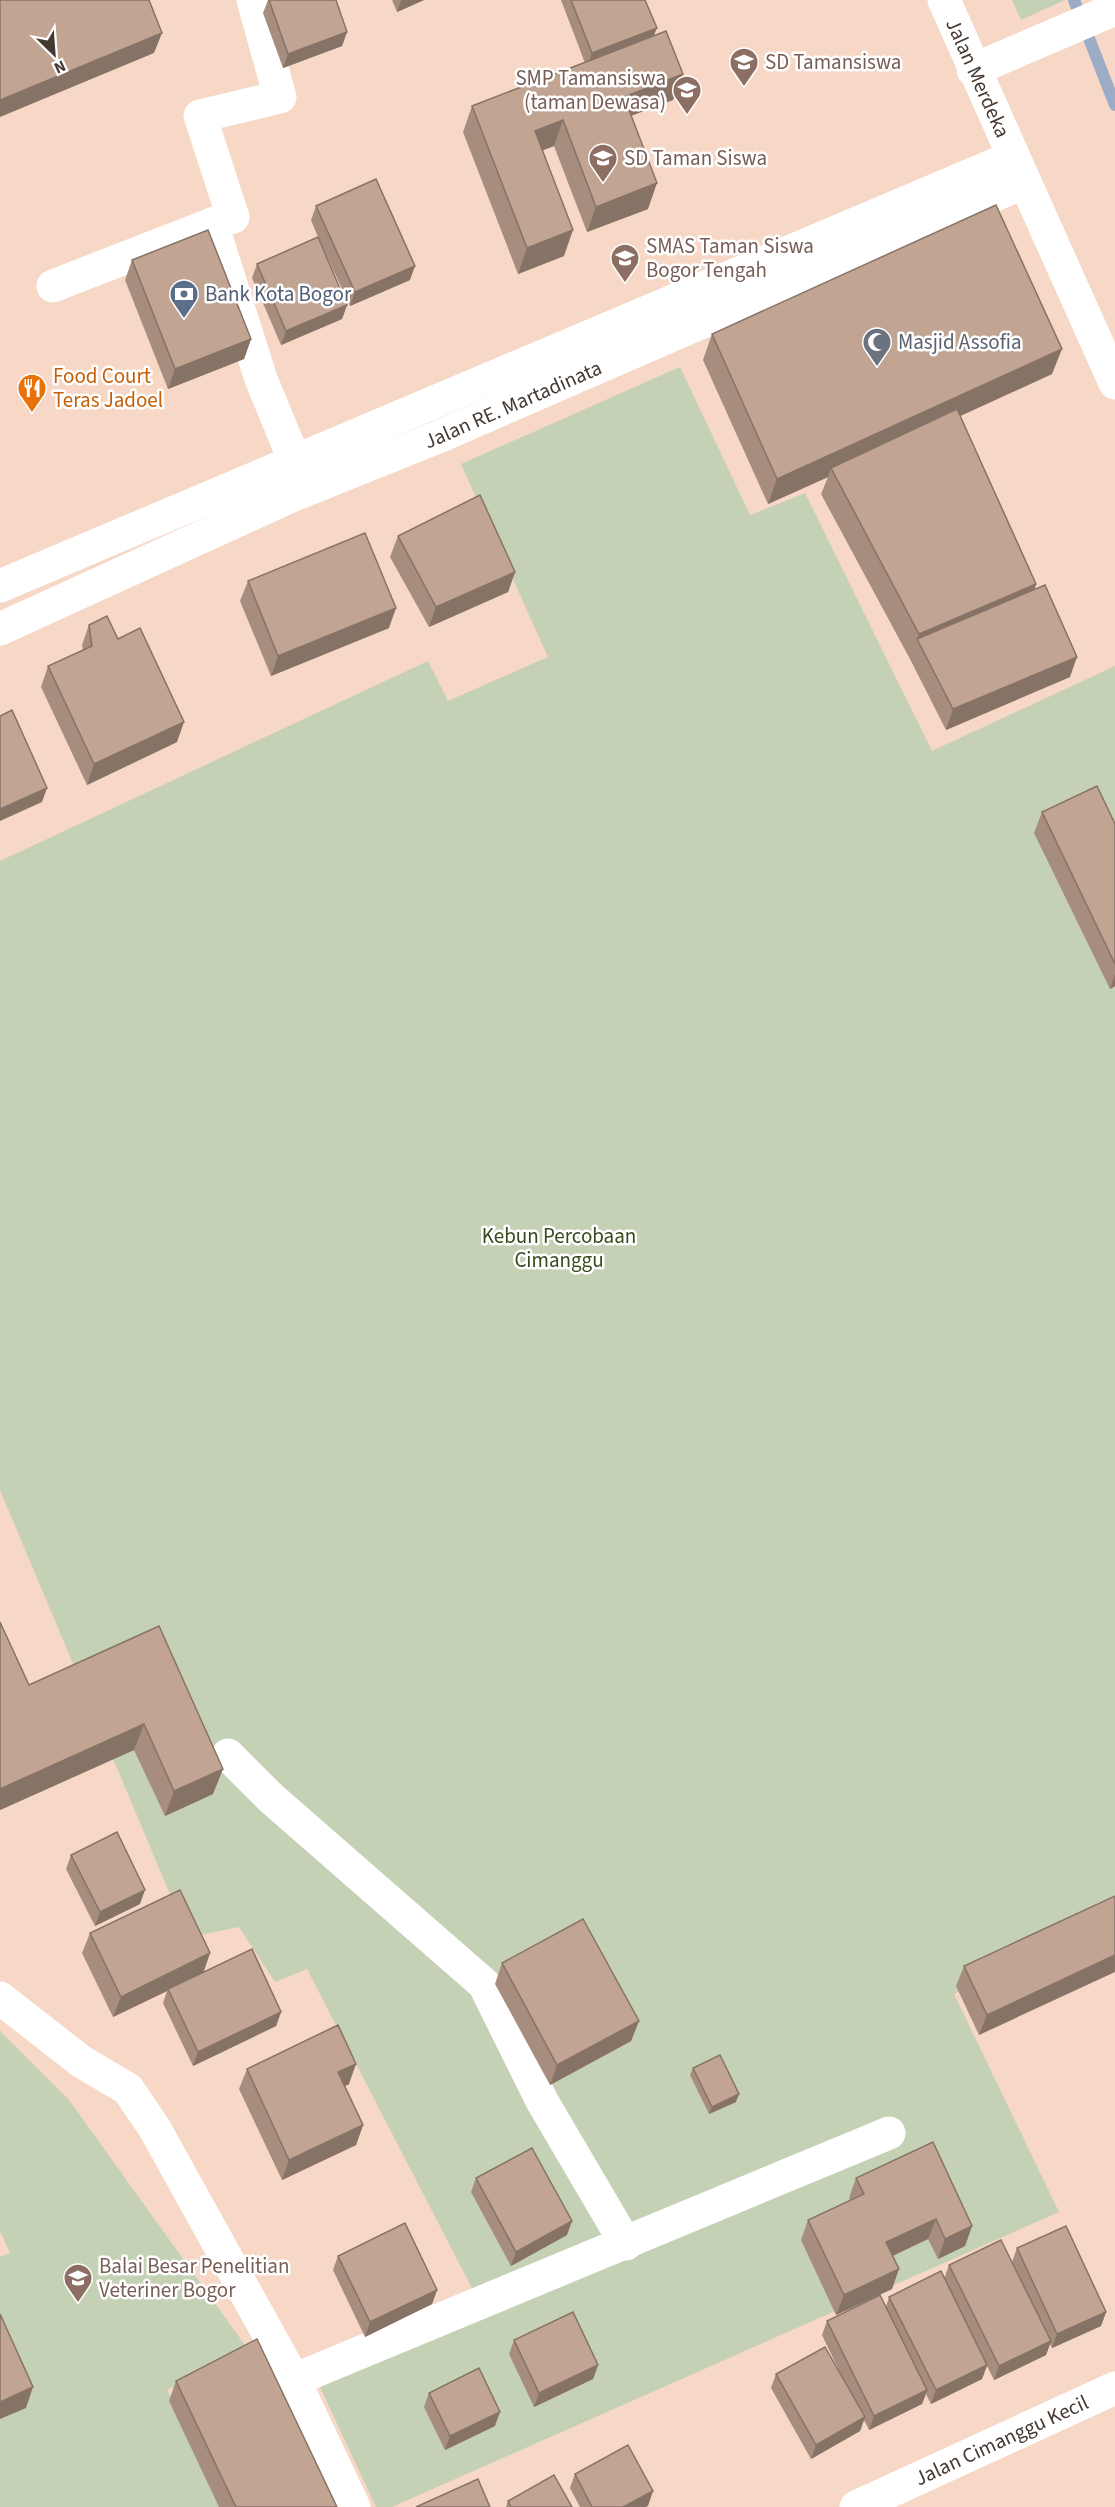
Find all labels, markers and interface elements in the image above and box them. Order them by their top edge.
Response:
street label: Jalan Merdeka [938,13,1018,143]
north arrow [24,24,84,84]
school or university icon: SD Tamansiswa [728,46,760,88]
place label: SD Tamansiswa [765,47,901,77]
text: N [50,54,69,79]
place label: SMP Tamansiswa (taman Dewasa) [515,63,666,117]
school or university icon: SMP Tamansiswa (taman Dewasa) [671,74,703,116]
school or university icon: SD Taman Siswa [587,142,619,184]
place label: SD Taman Siswa [624,143,767,173]
place label: SMAS Taman Siswa Bogor Tengah [646,231,814,285]
school or university icon: SMAS Taman Siswa Bogor Tengah [609,242,641,284]
bank icon: Bank Kota Bogor [168,278,200,320]
place label: Bank Kota Bogor [205,279,352,309]
mosque icon: Masjid Assofia [861,326,893,368]
place label: Masjid Assofia [898,327,1022,357]
street label: Jalan RE. Martadinata [420,353,606,456]
place label: Food Court Teras Jadoel [53,361,163,415]
restaurant icon: Food Court Teras Jadoel [16,372,48,414]
park label: Kebun Percobaan Cimanggu [482,1221,636,1275]
place label: Balai Besar Penelitian Veteriner Bogor [99,2251,289,2305]
school or university icon: Balai Besar Penelitian Veteriner Bogor [62,2262,94,2304]
street label: Jalan Cimanggu Kecil [910,2387,1093,2493]

